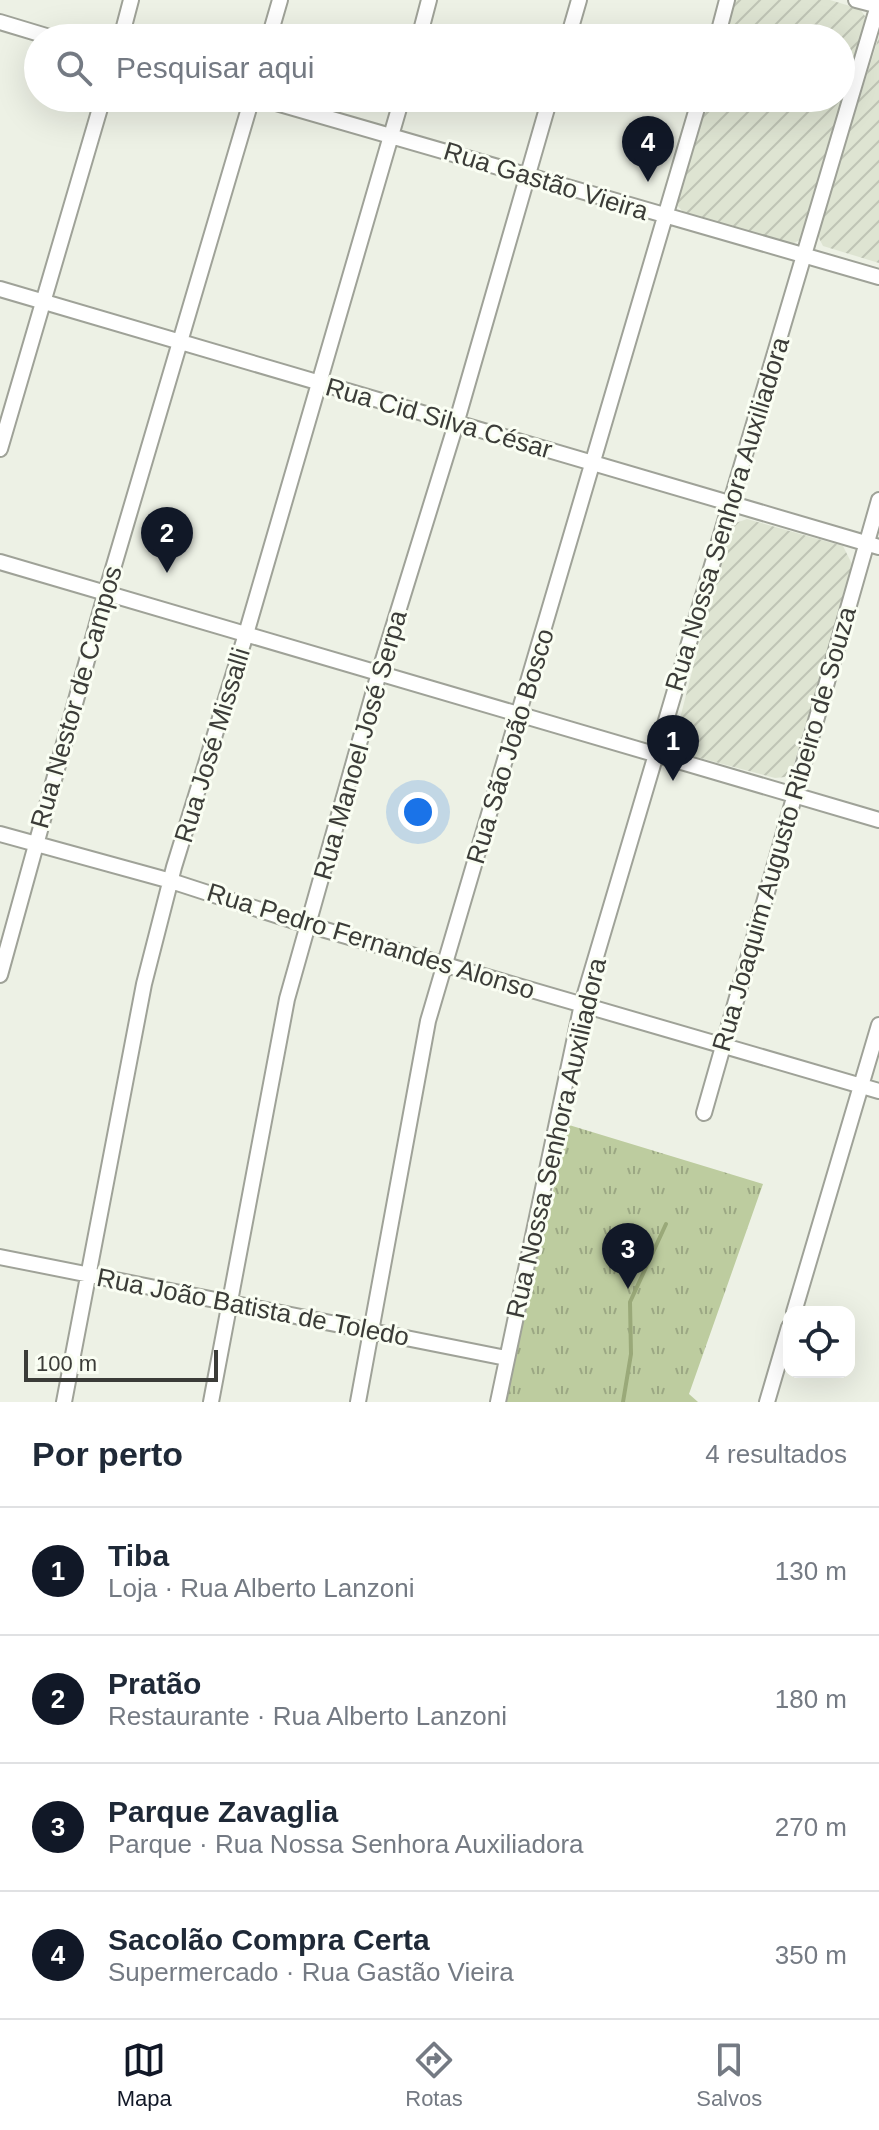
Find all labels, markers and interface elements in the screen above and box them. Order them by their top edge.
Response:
search box [24,24,855,112]
icon: search [52,46,96,90]
text: Pesquisar aqui [116,51,314,84]
pin: 4 [622,116,674,182]
street label: Rua Gastão Vieira [440,136,652,226]
street label: Rua Nossa Senhora Auxiliadora [659,333,795,695]
street label: Rua Cid Silva César [322,371,556,465]
pin: 2 [141,507,193,573]
street label: Rua Nestor de Campos [24,562,128,832]
street label: Rua Joaquim Augusto Ribeiro de Souza [706,603,862,1055]
street label: Rua Manoel José Serpa [307,606,413,883]
street label: Rua São João Bosco [460,625,560,867]
street label: Rua José Missalli [168,644,256,846]
pin: 1 [647,715,699,781]
your location [398,792,438,832]
street label: Rua Pedro Fernandes Alonso [204,877,538,1005]
street label: Rua Nossa Senhora Auxiliadora [500,955,612,1321]
pin: 3 [602,1223,654,1289]
street label: Rua João Batista de Toledo [94,1262,412,1352]
map controls [783,1306,855,1378]
button: locate [783,1306,855,1378]
scale bar [24,1346,218,1382]
text: 100 m [36,1351,97,1376]
text: Por perto [32,1435,183,1473]
text: 4 resultados [705,1439,847,1469]
text: Tiba [108,1539,169,1572]
text: 1 [51,1556,65,1586]
text: 130 m [775,1556,847,1586]
text: Loja · Rua Alberto Lanzoni [108,1573,414,1603]
text: Pratão [108,1667,201,1700]
text: 2 [51,1684,65,1714]
text: 180 m [775,1684,847,1714]
text: Restaurante · Rua Alberto Lanzoni [108,1701,507,1731]
text: Parque Zavaglia [108,1795,338,1828]
text: 3 [51,1812,65,1842]
text: 270 m [775,1812,847,1842]
text: Parque · Rua Nossa Senhora Auxiliadora [108,1829,584,1859]
text: Sacolão Compra Certa [108,1923,430,1956]
text: 4 [51,1940,65,1970]
text: 350 m [775,1940,847,1970]
text: Supermercado · Rua Gastão Vieira [108,1957,514,1987]
tab: Mapa [117,2038,172,2112]
tab: Rotas [405,2038,463,2112]
tab: Salvos [696,2038,762,2112]

